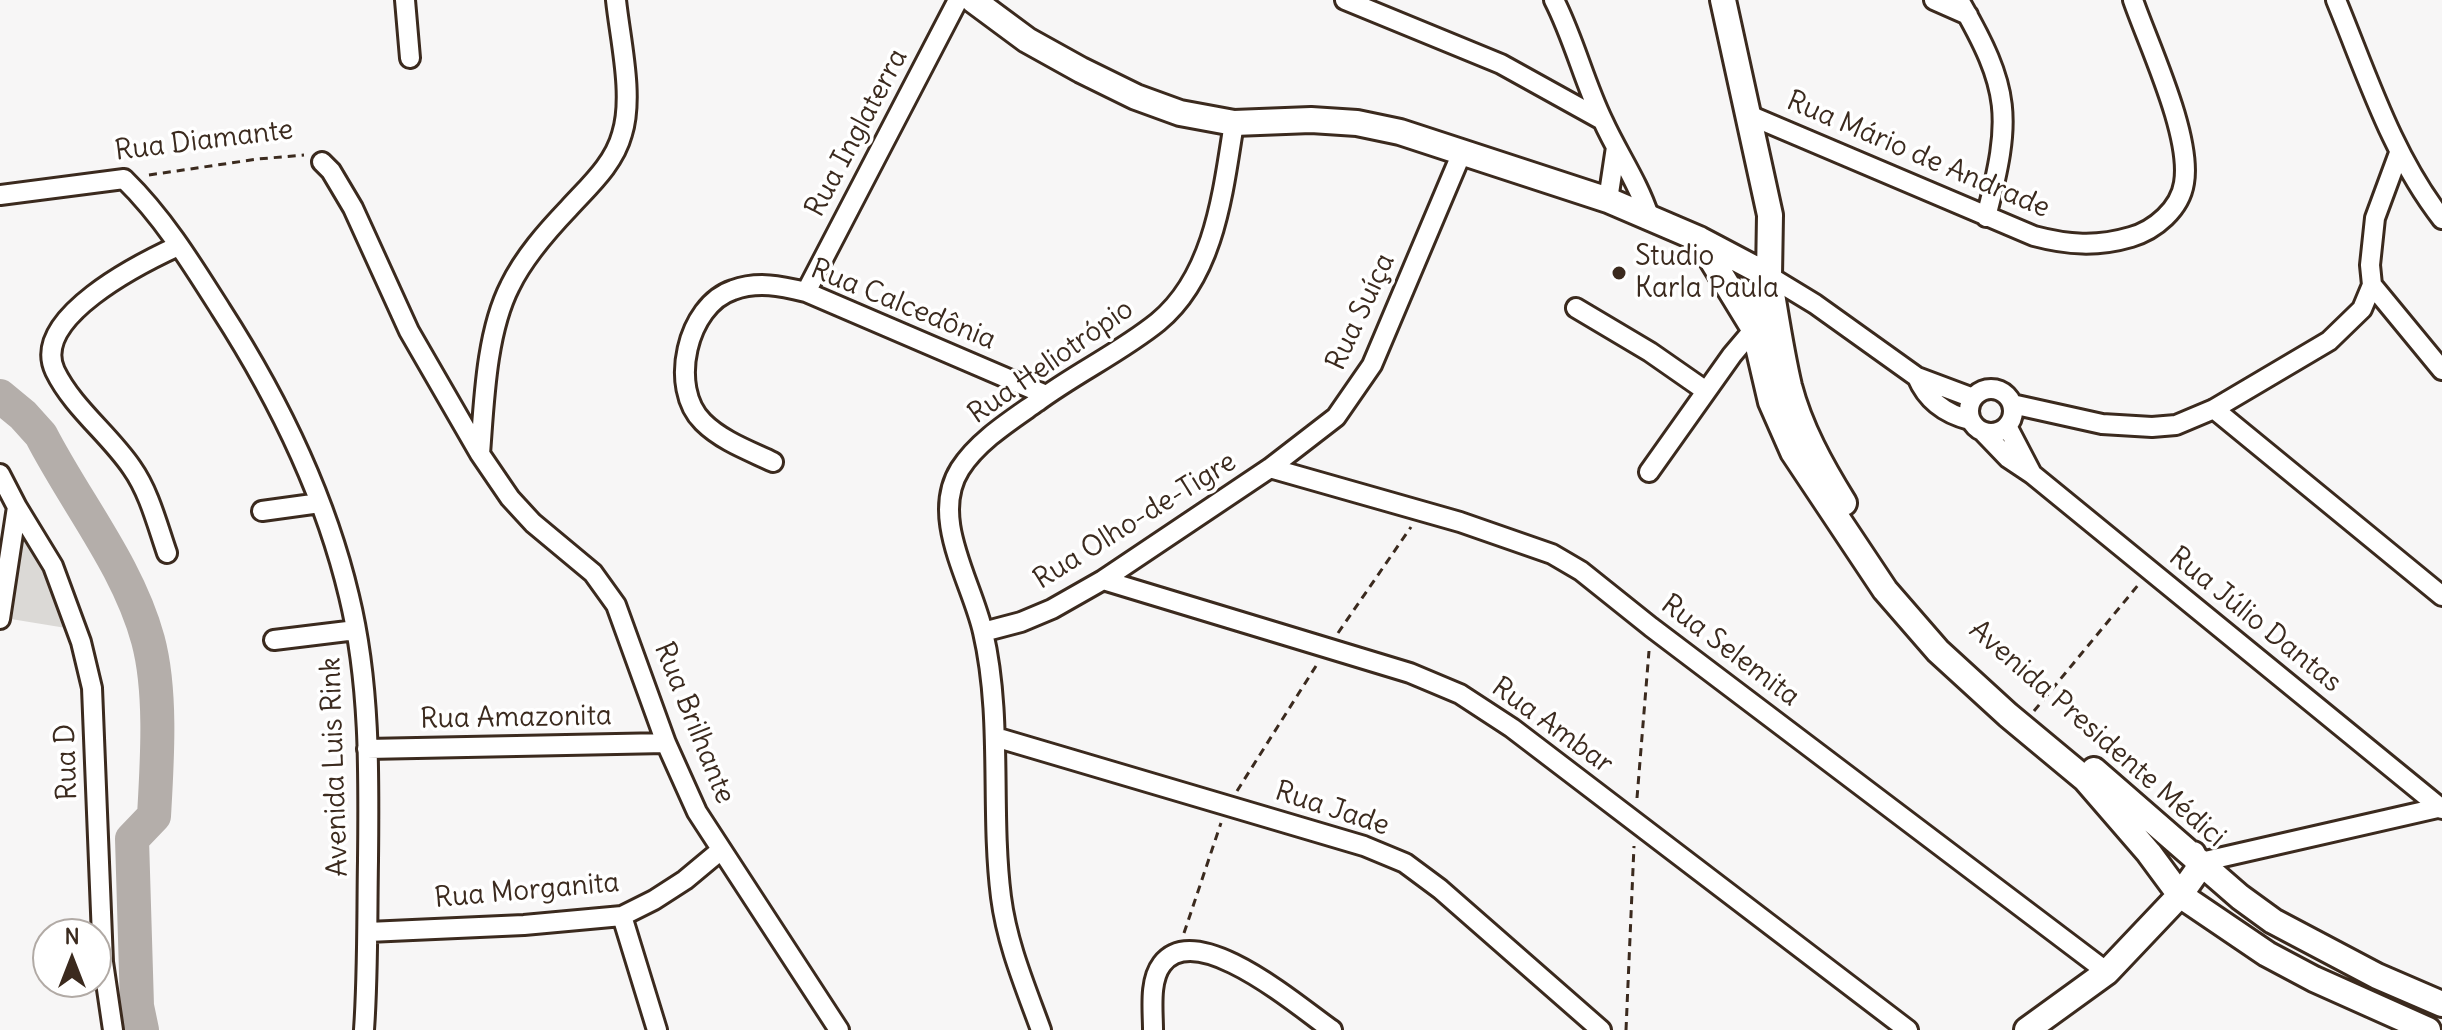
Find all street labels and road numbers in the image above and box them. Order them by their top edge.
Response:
street label: Rua Inglaterra [799,43,915,223]
street label: Rua Mário de Andrade [1782,84,2054,226]
street label: Rua Diamante [113,113,295,169]
street label: Rua Suíça [1319,248,1403,376]
street label: Rua Calcedônia [806,253,1000,357]
street label: Rua Heliotrópio [962,293,1140,431]
street label: Rua Olho-de-Tigre [1028,445,1242,597]
street label: Rua Júlio Dantas [2162,540,2348,700]
street label: Rua Selemita [1654,588,1806,714]
street label: Avenida Presidente Médici [1962,613,2232,855]
street label: Rua Brilhante [646,637,742,809]
street label: Avenida Luis Rink [314,657,356,877]
street label: Rua Ambar [1485,671,1619,781]
street label: Rua Amazonita [420,700,612,736]
street label: Rua D [49,723,85,801]
street label: Rua Jade [1271,775,1393,843]
street label: Rua Morganita [433,866,621,916]

